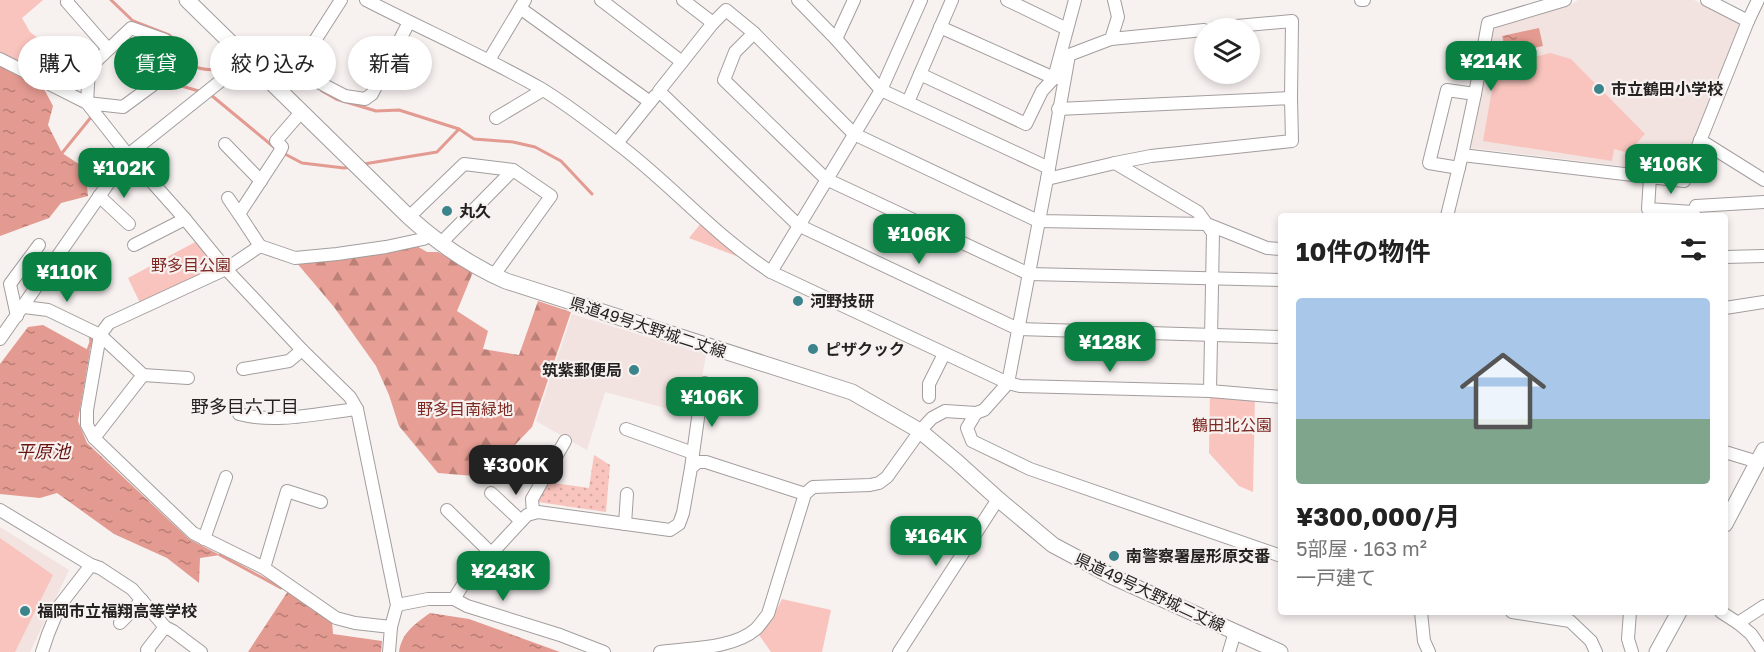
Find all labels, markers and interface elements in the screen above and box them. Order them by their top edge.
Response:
map controls [1194,18,1260,84]
button: layers [1194,18,1260,84]
chip: 購入 [18,36,102,90]
chip: 賃貸 [114,36,198,90]
chip: 絞り込み [210,36,336,90]
chip: 新着 [348,36,432,90]
pin: ¥214K [1449,41,1533,92]
text: ¥214K [1460,48,1522,72]
place label: 市立鶴田小学校 [1611,79,1723,99]
marker: 市立鶴田小学校 [1592,82,1606,96]
pin: ¥106K [1629,144,1713,195]
pin: ¥102K [82,148,166,199]
text: ¥106K [1639,151,1703,175]
text: ¥102K [92,155,156,179]
place label: 丸久 [459,201,491,221]
marker: 丸久 [440,204,454,218]
pin: ¥106K [877,214,961,265]
text: ¥106K [887,221,951,245]
icon: filters [1677,233,1710,266]
text: 10件の物件 [1296,236,1430,267]
pin: ¥110K [25,252,109,303]
park label: 野多目公園 [151,255,231,275]
text: ¥110K [36,259,98,283]
place label: 河野技研 [810,291,874,311]
street label: 県道49号大野城二丈線 [567,292,729,362]
marker: 河野技研 [791,294,805,308]
pin: ¥128K [1068,322,1152,373]
text: ¥128K [1079,329,1142,353]
icon: home [1449,337,1557,445]
place label: ピザクック [825,339,905,359]
marker: ピザクック [806,342,820,356]
place label: 筑紫郵便局 [542,360,622,380]
marker: 筑紫郵便局 [627,363,641,377]
pin: ¥106K [670,377,754,428]
text: ¥106K [680,384,744,408]
district label: 野多目六丁目 [191,395,299,417]
park label: 野多目南緑地 [417,399,513,419]
park label: 鶴田北公園 [1192,415,1272,435]
water label: 平原池 [16,440,72,462]
pin: ¥300K [474,445,558,496]
text: ¥300K [483,452,549,476]
text: ¥300,000/月 [1296,501,1460,532]
pin: ¥164K [894,516,978,567]
text: ¥164K [904,523,968,547]
text: 5部屋 · 163 m² [1296,536,1427,560]
place label: 南警察署屋形原交番 [1126,546,1270,566]
street label: 県道49号大野城二丈線 [1072,548,1228,636]
marker: 南警察署屋形原交番 [1107,549,1121,563]
pin: ¥243K [461,551,545,602]
text: ¥243K [471,558,535,582]
text: 一戸建て [1296,565,1376,589]
place label: 福岡市立福翔高等学校 [37,601,197,621]
marker: 福岡市立福翔高等学校 [18,604,32,618]

